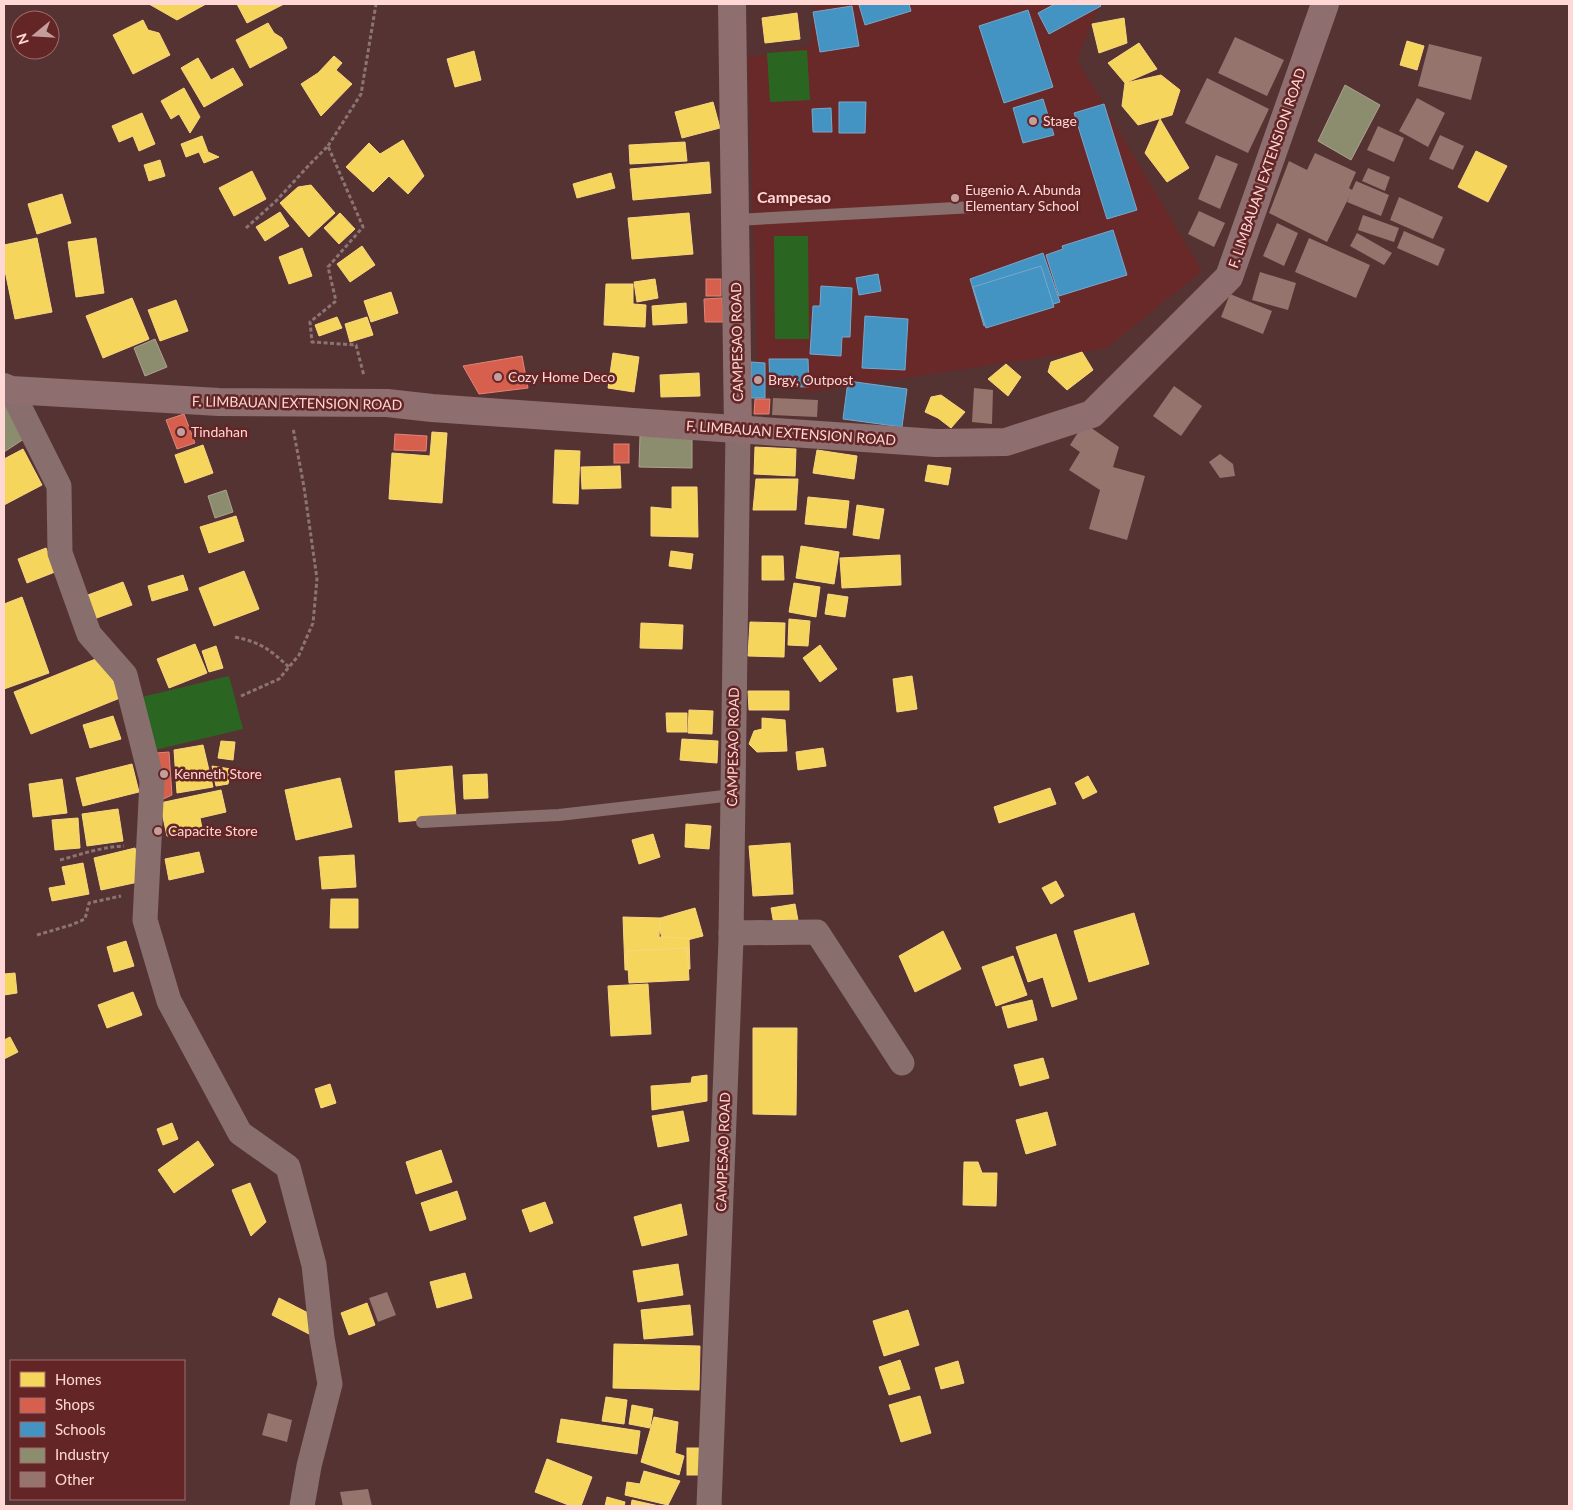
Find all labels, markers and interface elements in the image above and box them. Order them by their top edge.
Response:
north arrow [10,10,60,60]
text: N [12,31,32,47]
street label: F. LIMBAUAN EXTENSION ROAD [1224,66,1309,270]
place label: Stage [1043,112,1077,129]
marker: Stage [1027,115,1039,127]
place label: Eugenio A. Abunda Elementary School [965,181,1081,214]
district label: Campesao [757,187,831,206]
marker: Eugenio A. Abunda Elementary School [949,192,961,204]
street label: CAMPESAO ROAD [727,282,746,402]
place label: Cozy Home Deco [508,368,615,385]
marker: Cozy Home Deco [492,371,504,383]
place label: Brgy, Outpost [768,371,853,388]
marker: Brgy, Outpost [752,374,764,386]
street label: F. LIMBAUAN EXTENSION ROAD [192,392,402,413]
street label: F. LIMBAUAN EXTENSION ROAD [685,417,897,448]
place label: Tindahan [191,423,248,440]
marker: Tindahan [175,426,187,438]
street label: CAMPESAO ROAD [723,687,742,807]
place label: Kenneth Store [174,765,262,782]
marker: Kenneth Store [158,768,170,780]
place label: Capacite Store [168,822,258,839]
marker: Capacite Store [152,825,164,837]
street label: CAMPESAO ROAD [712,1092,733,1212]
legend [10,1360,185,1500]
text: Homes [55,1370,101,1388]
text: Shops [55,1395,95,1413]
text: Schools [55,1420,106,1438]
text: Industry [55,1445,110,1463]
text: Other [55,1470,95,1488]

